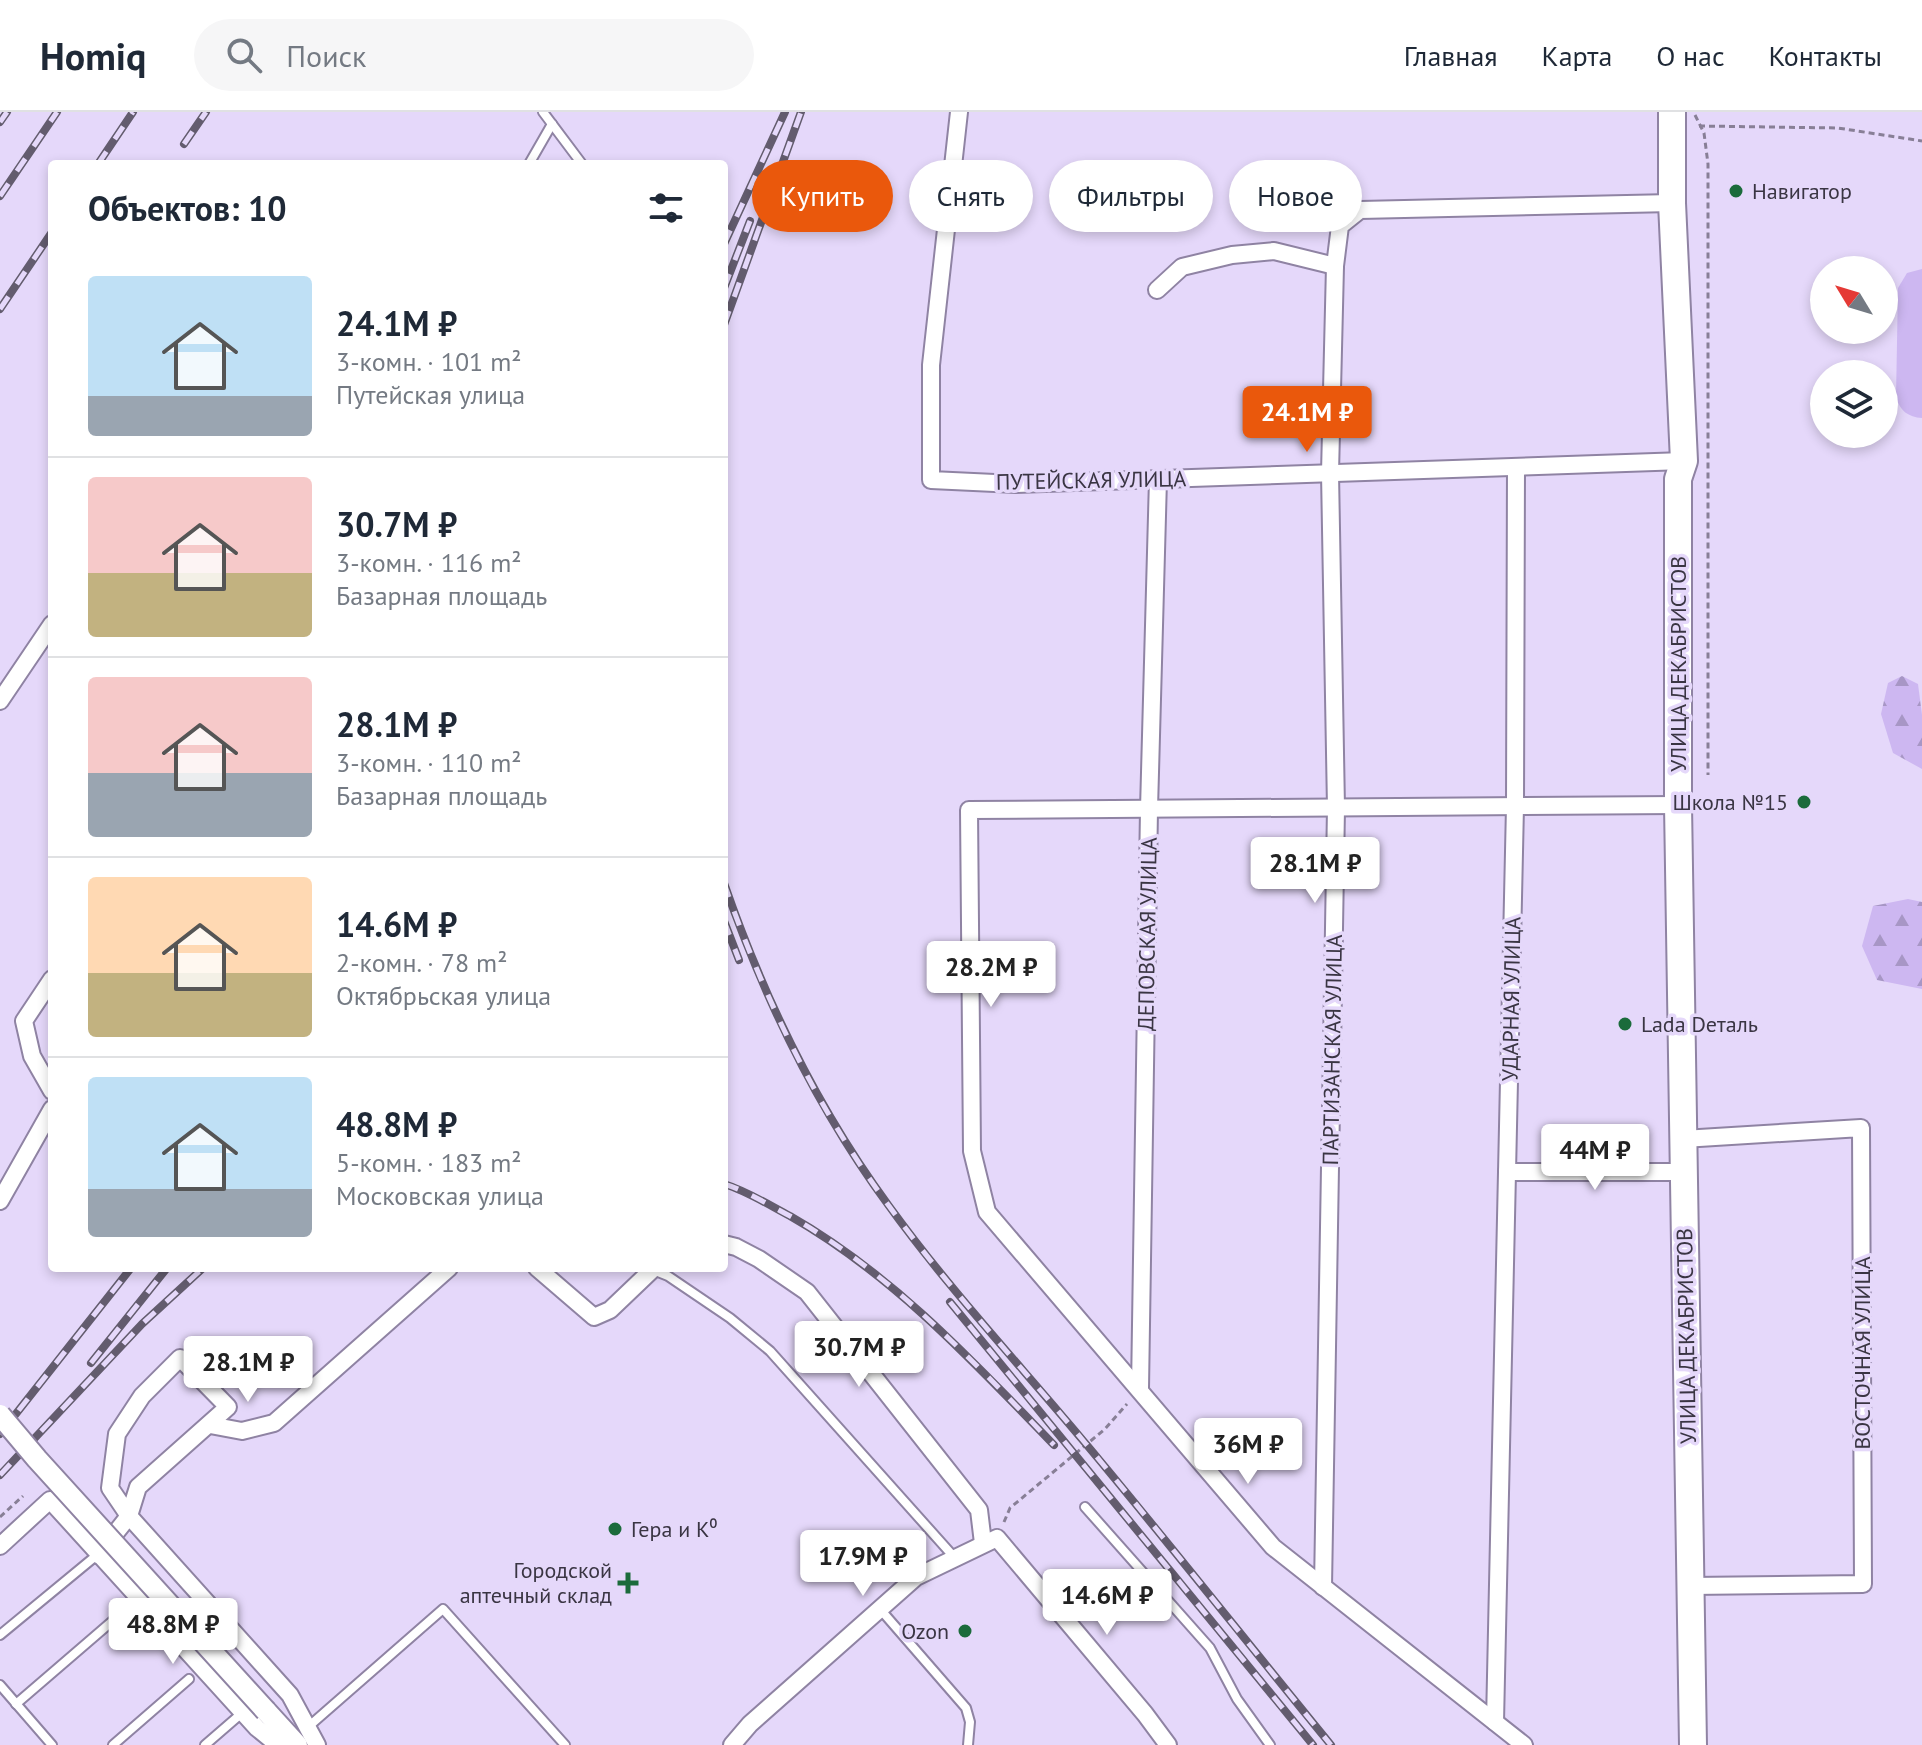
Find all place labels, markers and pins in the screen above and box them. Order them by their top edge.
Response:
place label: Навигатор [1752,177,1852,205]
marker: Навигатор [1727,182,1745,200]
pin: 24.1M ₽ [1233,386,1381,454]
place label: Школа №15 [1672,788,1788,816]
marker: Школа №15 [1795,793,1813,811]
pin: 28.1M ₽ [1241,837,1389,905]
pin: 28.2M ₽ [917,941,1065,1009]
place label: Lada Dеталь [1641,1010,1758,1038]
marker: Lada Dеталь [1616,1015,1634,1033]
pin: 44M ₽ [1539,1124,1651,1192]
pin: 30.7M ₽ [785,1321,933,1389]
pin: 28.1M ₽ [174,1336,322,1404]
pin: 36M ₽ [1192,1418,1304,1486]
place label: Гера и К⁰ [631,1515,717,1543]
marker: Гера и К⁰ [606,1520,624,1538]
pin: 17.9M ₽ [789,1530,937,1598]
place label: Городской аптечный склад [460,1556,612,1609]
pin: 14.6M ₽ [1033,1569,1181,1637]
marker: Городской аптечный склад [619,1574,637,1592]
pin: 48.8M ₽ [99,1598,247,1666]
place label: Ozon [901,1617,949,1645]
marker: Ozon [956,1622,974,1640]

